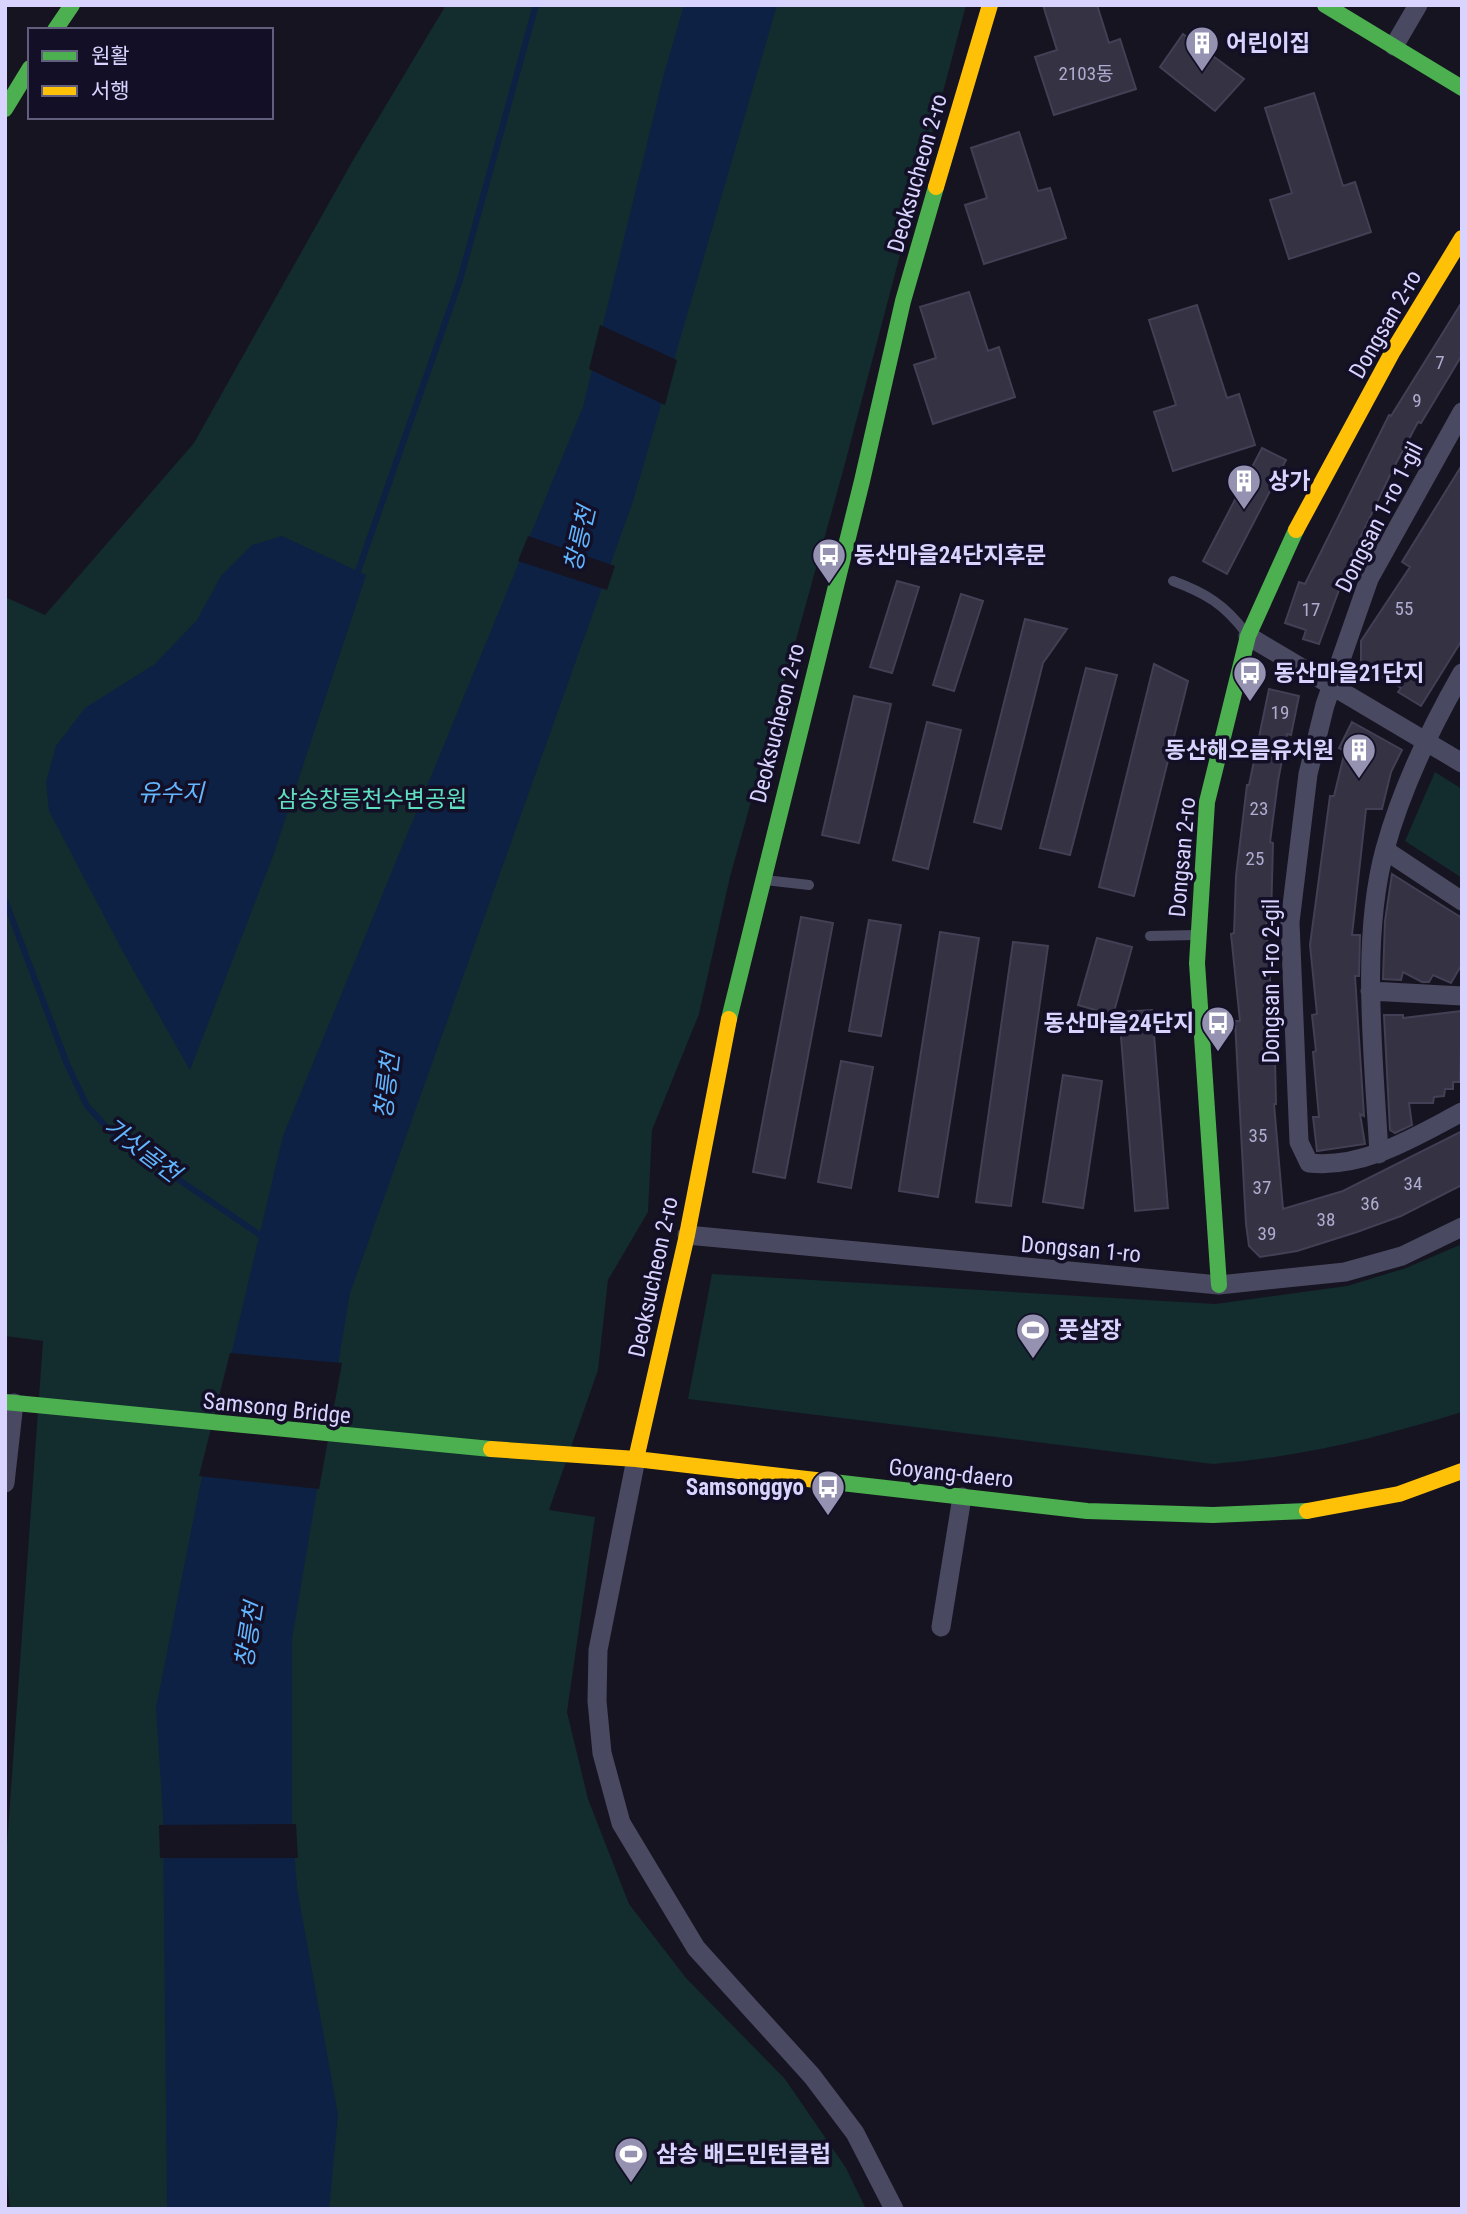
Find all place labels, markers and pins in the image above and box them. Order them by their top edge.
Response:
building icon: 어린이집 [1183,24,1221,73]
place label: 어린이집 [1226,30,1311,57]
building icon: 상가 [1225,462,1263,511]
place label: 상가 [1268,468,1310,495]
bus stop icon: 동산마을24단지후문 [810,536,848,585]
place label: 동산마을24단지후문 [854,542,1047,569]
bus stop icon: 동산마을21단지 [1231,654,1269,703]
place label: 동산마을21단지 [1274,660,1424,687]
building icon: 동산해오름유치원 [1340,731,1378,780]
place label: 동산해오름유치원 [1165,737,1334,764]
bus stop icon: 동산마을24단지 [1199,1004,1237,1053]
place label: 동산마을24단지 [1044,1010,1194,1037]
sports icon: 풋살장 [1014,1311,1052,1360]
place label: 풋살장 [1058,1317,1121,1344]
bus stop icon: Samsonggyo [809,1468,847,1517]
place label: Samsonggyo [686,1474,804,1501]
sports icon: 삼송 배드민턴클럽 [612,2135,650,2184]
place label: 삼송 배드민턴클럽 [656,2141,831,2168]

